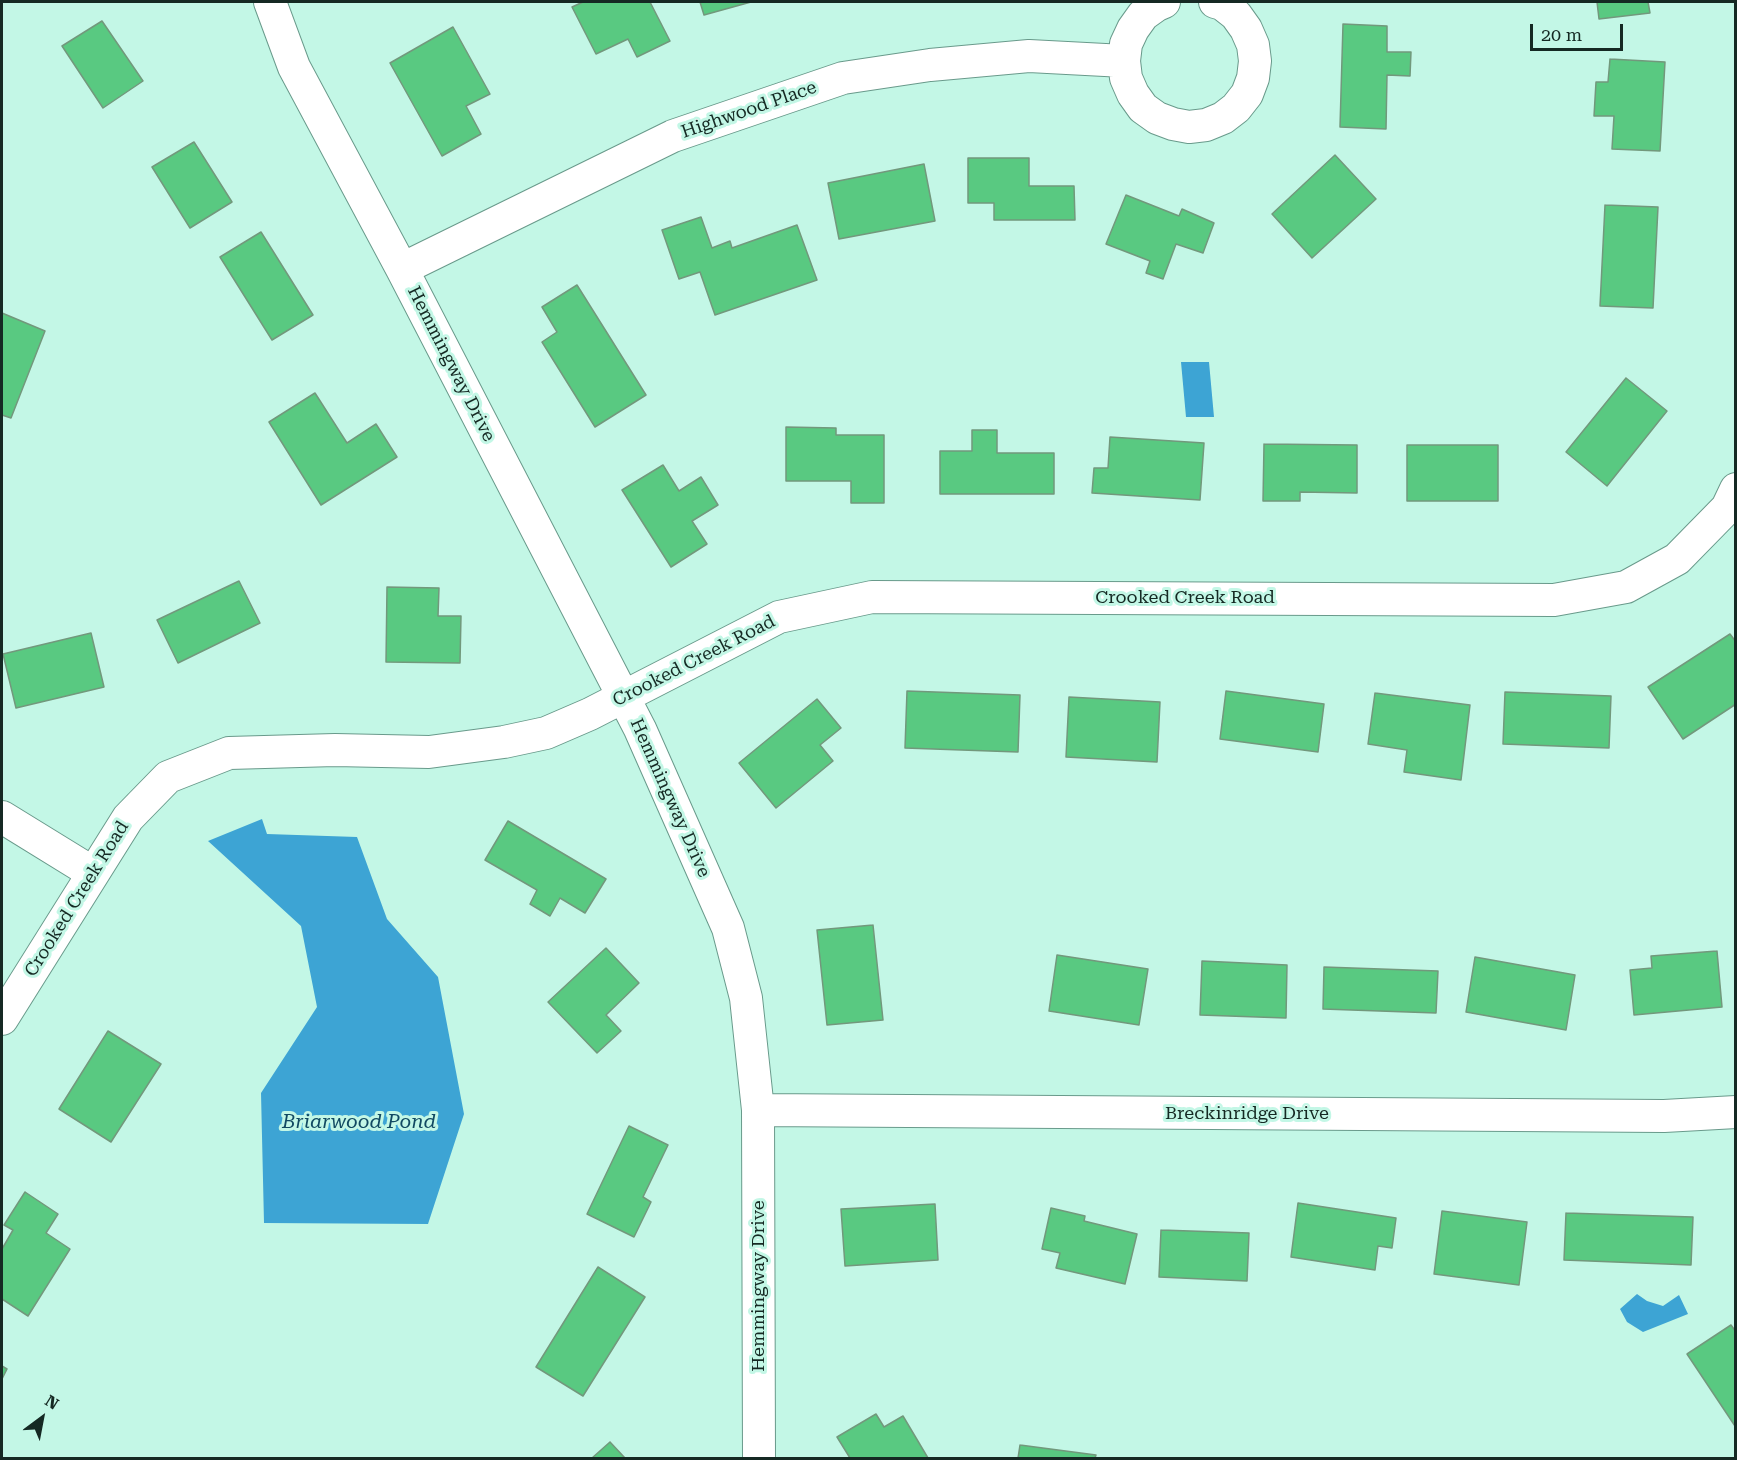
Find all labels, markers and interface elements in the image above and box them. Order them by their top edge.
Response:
scale bar [1533,12,1626,50]
text: 20 m [1541,24,1582,45]
street label: Highwood Place [679,77,819,143]
street label: Hemmingway Drive [402,283,500,445]
street label: Crooked Creek Road [1095,587,1275,609]
street label: Crooked Creek Road [609,611,779,711]
street label: Hemmingway Drive [625,715,715,881]
street label: Crooked Creek Road [20,817,134,981]
street label: Breckinridge Drive [1165,1103,1329,1125]
water label: Briarwood Pond [282,1110,436,1134]
street label: Hemmingway Drive [748,1200,770,1372]
north arrow [12,1388,72,1448]
text: N [42,1391,62,1414]

